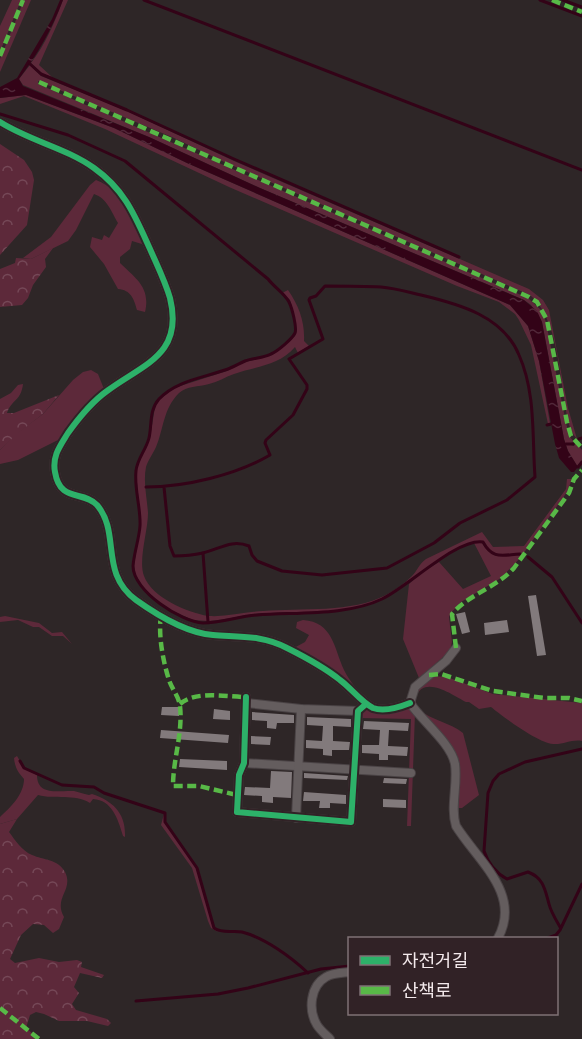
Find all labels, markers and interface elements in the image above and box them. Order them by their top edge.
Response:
legend [348,937,558,1015]
text: 자전거길 [402,950,468,971]
text: 산책로 [402,980,452,1001]

